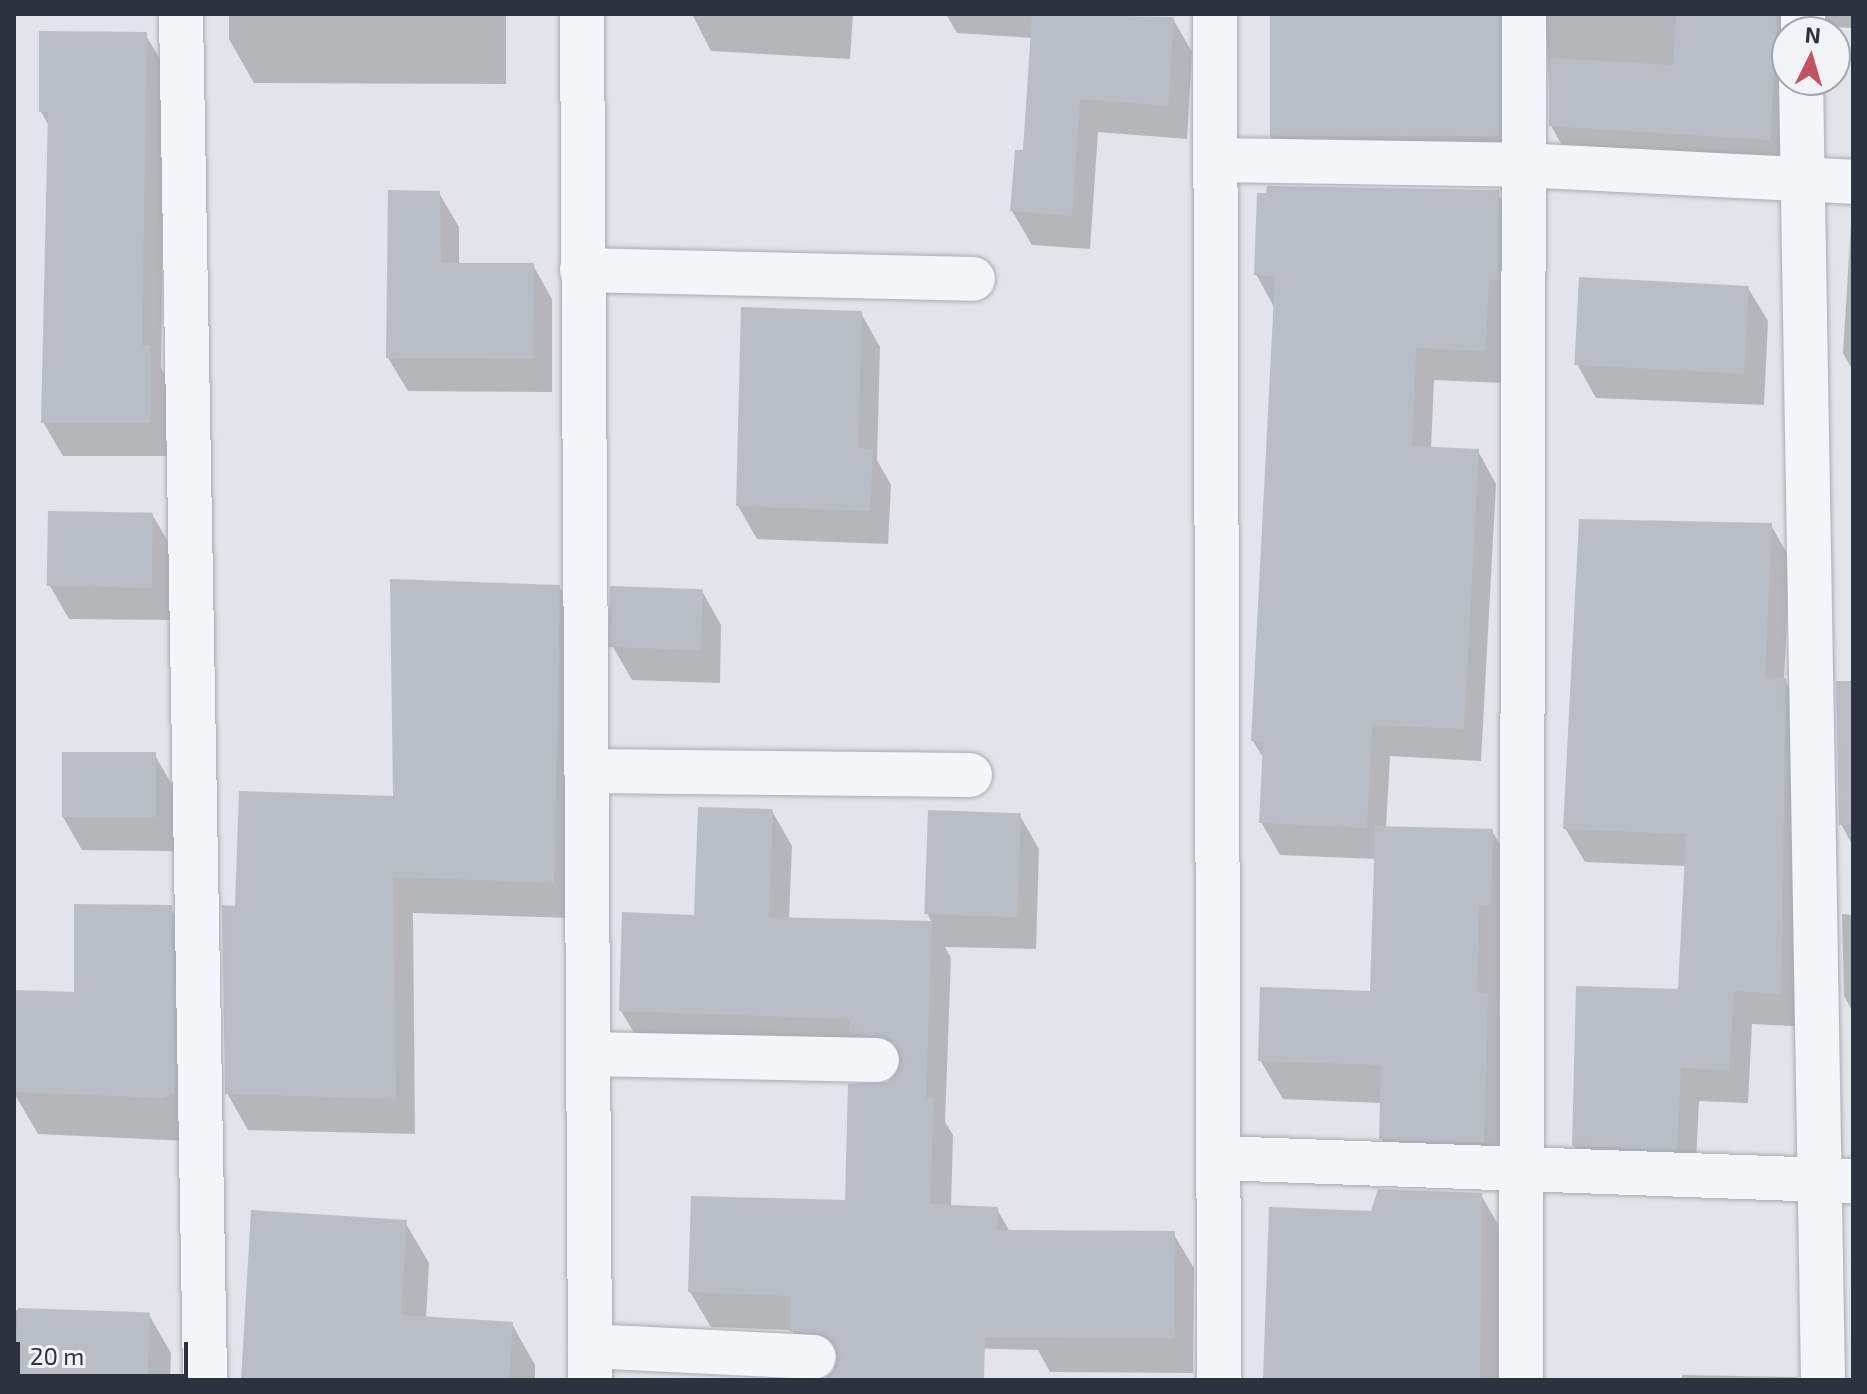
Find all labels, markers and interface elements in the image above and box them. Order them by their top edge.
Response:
north arrow [1771,16,1851,96]
text: N [1804,20,1822,48]
scale bar [20,1326,192,1376]
text: 20 m [30,1341,84,1370]

